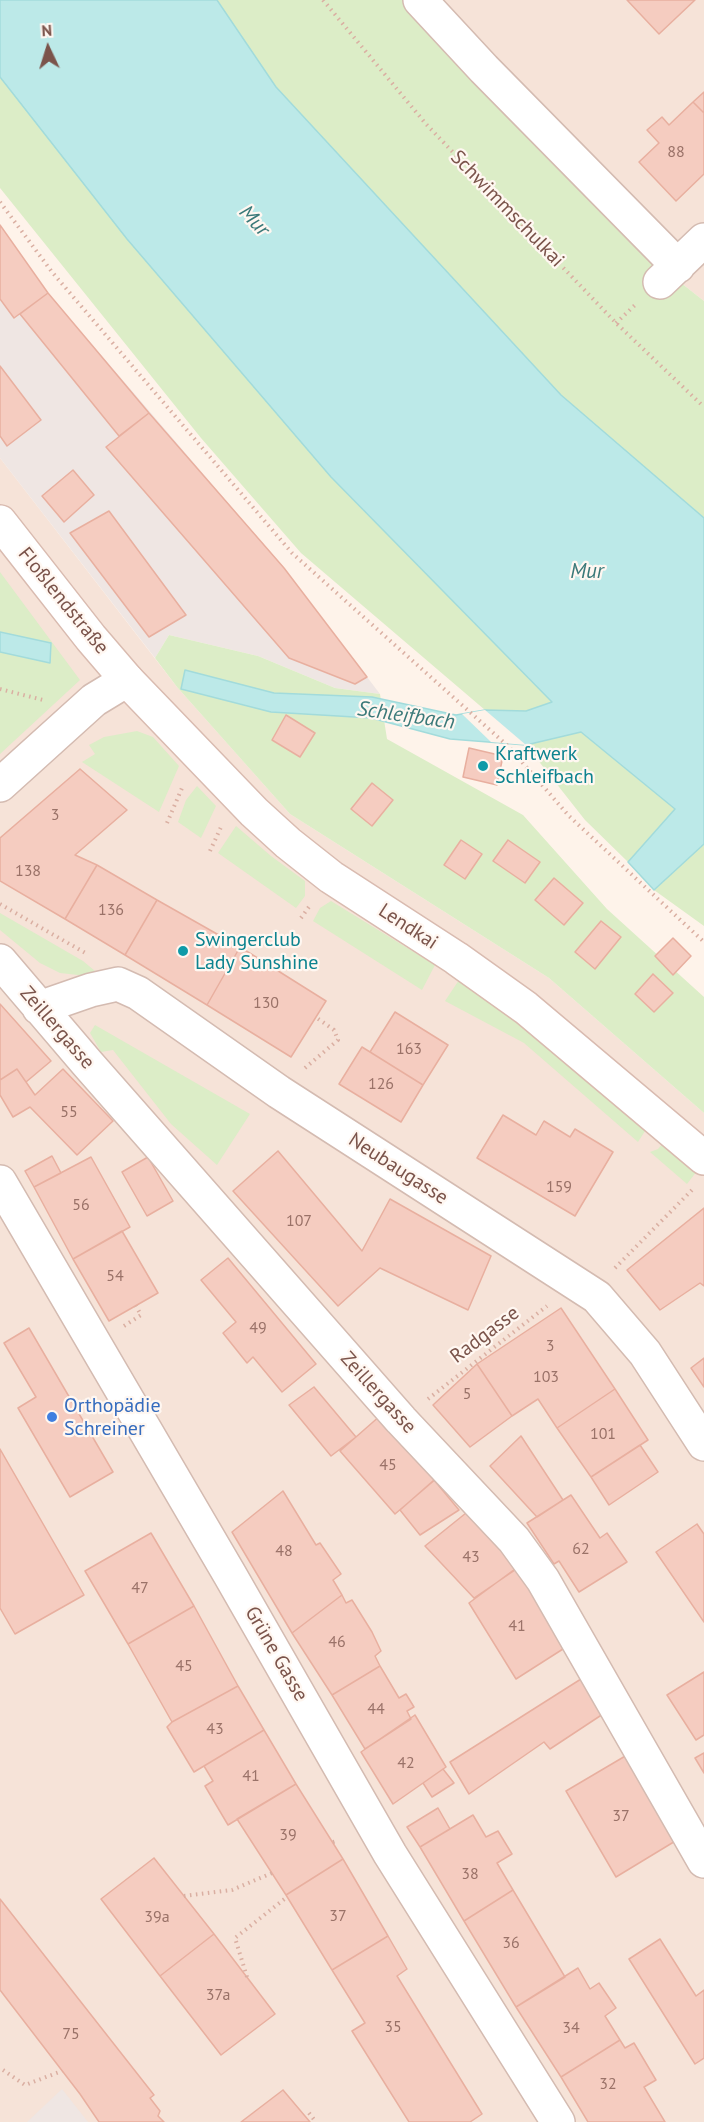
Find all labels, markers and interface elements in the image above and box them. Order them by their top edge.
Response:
north arrow [18,18,78,78]
text: N [41,20,53,40]
house number: 88 [667,142,685,162]
street label: Schwimmschulkai [445,146,569,272]
water label: Mur [233,200,275,242]
street label: Floßlendstraße [13,543,113,659]
water label: Mur [570,559,604,585]
water label: Schleifbach [356,697,456,735]
place label: Kraftwerk Schleifbach [495,742,594,789]
marker: Kraftwerk Schleifbach [476,759,490,773]
house number: 3 [51,805,59,825]
house number: 138 [15,861,41,881]
street label: Lendkai [374,899,442,955]
house number: 136 [98,900,124,920]
place label: Swingerclub Lady Sunshine [195,928,318,975]
marker: Swingerclub Lady Sunshine [176,944,190,958]
street label: Zeillergasse [15,982,99,1074]
house number: 130 [253,993,279,1013]
house number: 163 [396,1039,422,1059]
house number: 126 [368,1074,394,1094]
house number: 55 [60,1102,78,1122]
street label: Neubaugasse [344,1128,452,1210]
house number: 159 [546,1177,572,1197]
house number: 56 [72,1195,90,1215]
house number: 107 [286,1211,312,1231]
house number: 54 [106,1266,124,1286]
street label: Radgasse [446,1301,524,1369]
house number: 49 [249,1318,267,1338]
house number: 3 [546,1336,554,1356]
street label: Zeillergasse [335,1347,421,1439]
house number: 103 [533,1367,559,1387]
house number: 5 [463,1384,471,1404]
place label: Orthopädie Schreiner [64,1394,161,1441]
marker: Orthopädie Schreiner [45,1410,59,1424]
house number: 101 [590,1424,616,1444]
house number: 45 [379,1455,397,1475]
house number: 62 [572,1539,590,1559]
house number: 48 [275,1541,293,1561]
house number: 43 [462,1547,480,1567]
house number: 47 [131,1578,149,1598]
street label: Grüne Gasse [239,1602,313,1706]
house number: 41 [508,1616,526,1636]
house number: 46 [328,1632,346,1652]
house number: 45 [175,1656,193,1676]
house number: 44 [367,1699,385,1719]
house number: 43 [206,1719,224,1739]
house number: 42 [397,1753,415,1773]
house number: 41 [242,1766,260,1786]
house number: 37 [612,1806,630,1826]
house number: 39 [279,1825,297,1845]
house number: 38 [461,1864,479,1884]
house number: 37 [329,1906,347,1926]
house number: 39a [144,1907,170,1927]
house number: 36 [502,1933,520,1953]
house number: 37a [206,1985,230,2005]
house number: 35 [384,2017,402,2037]
house number: 34 [562,2018,580,2038]
house number: 75 [62,2024,80,2044]
house number: 32 [599,2074,617,2094]

